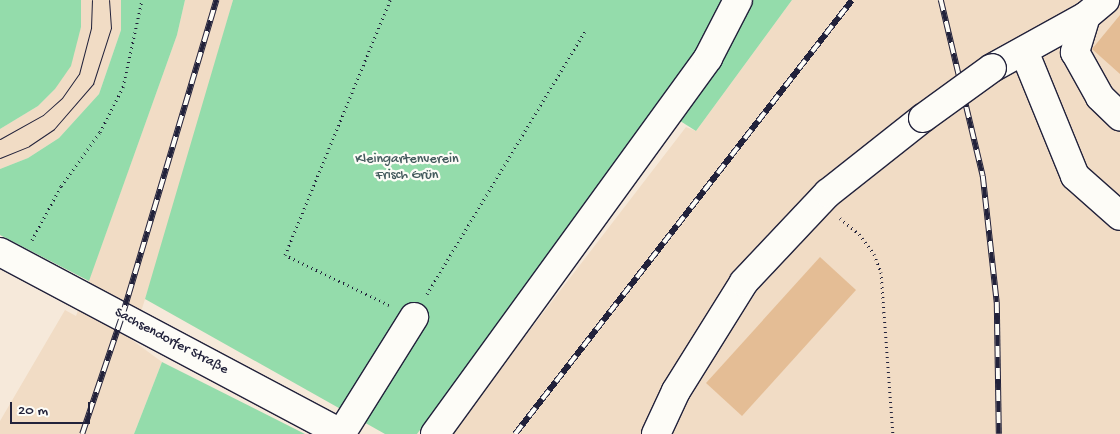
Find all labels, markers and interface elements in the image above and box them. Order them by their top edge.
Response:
park label: Kleingartenverein Frisch Grün [355,152,459,184]
street label: Sachsendorfer Straße [111,305,231,379]
scale bar [12,392,92,424]
text: 20 m [18,402,48,420]

